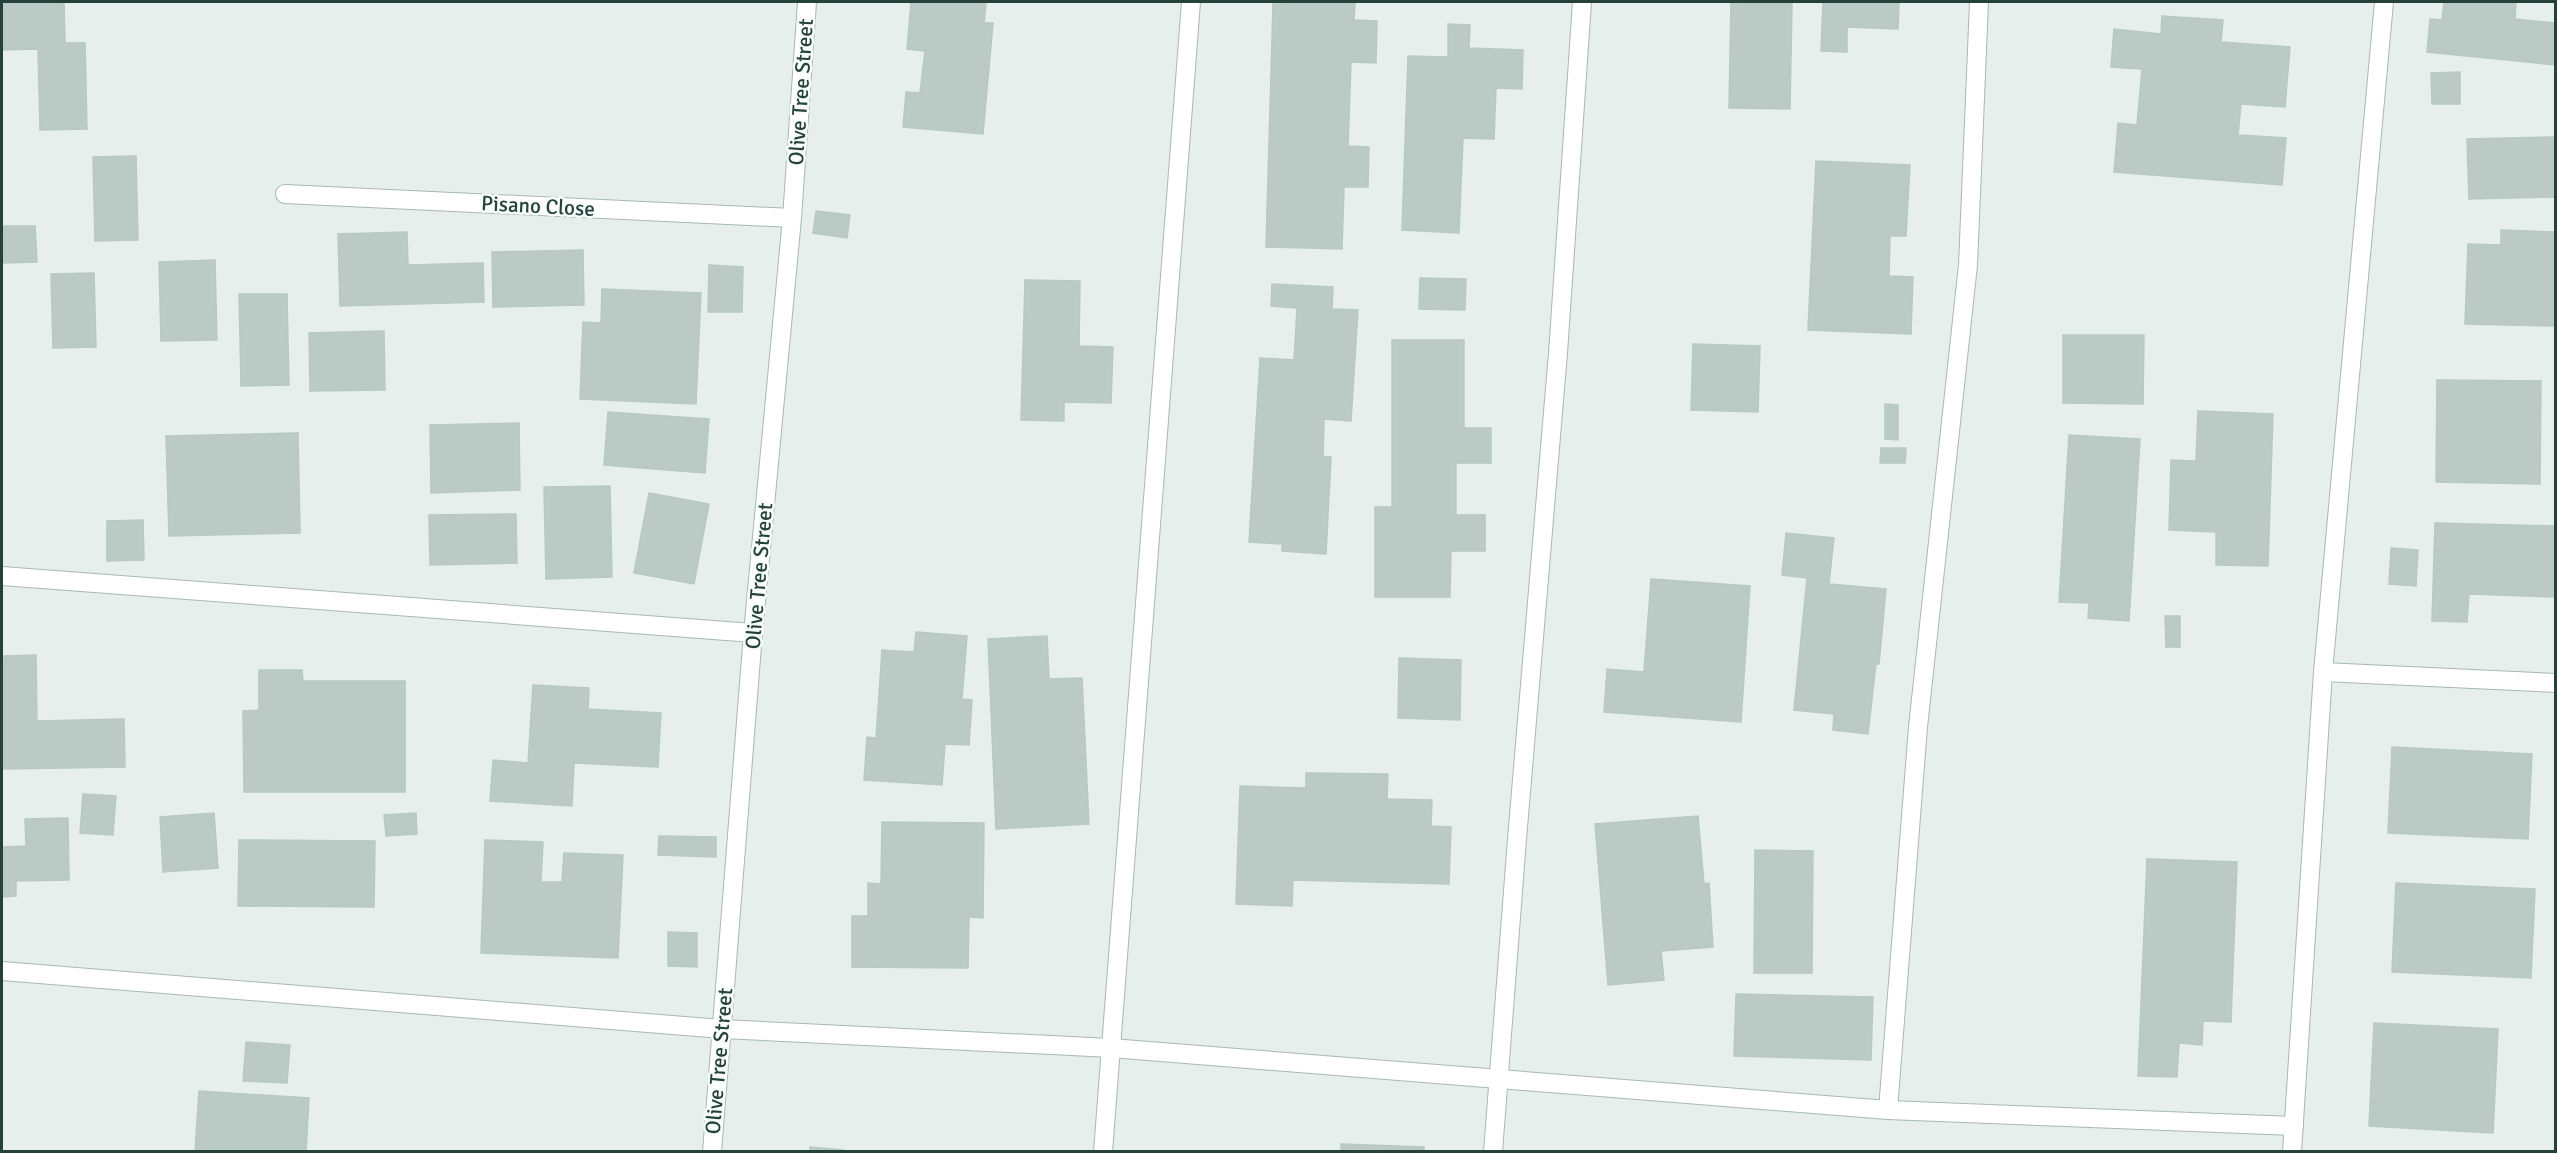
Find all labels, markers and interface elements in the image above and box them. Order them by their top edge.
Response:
street label: Olive Tree Street [783,18,819,166]
street label: Pisano Close [481,190,595,222]
street label: Olive Tree Street [740,502,778,650]
street label: Olive Tree Street [700,987,738,1135]

